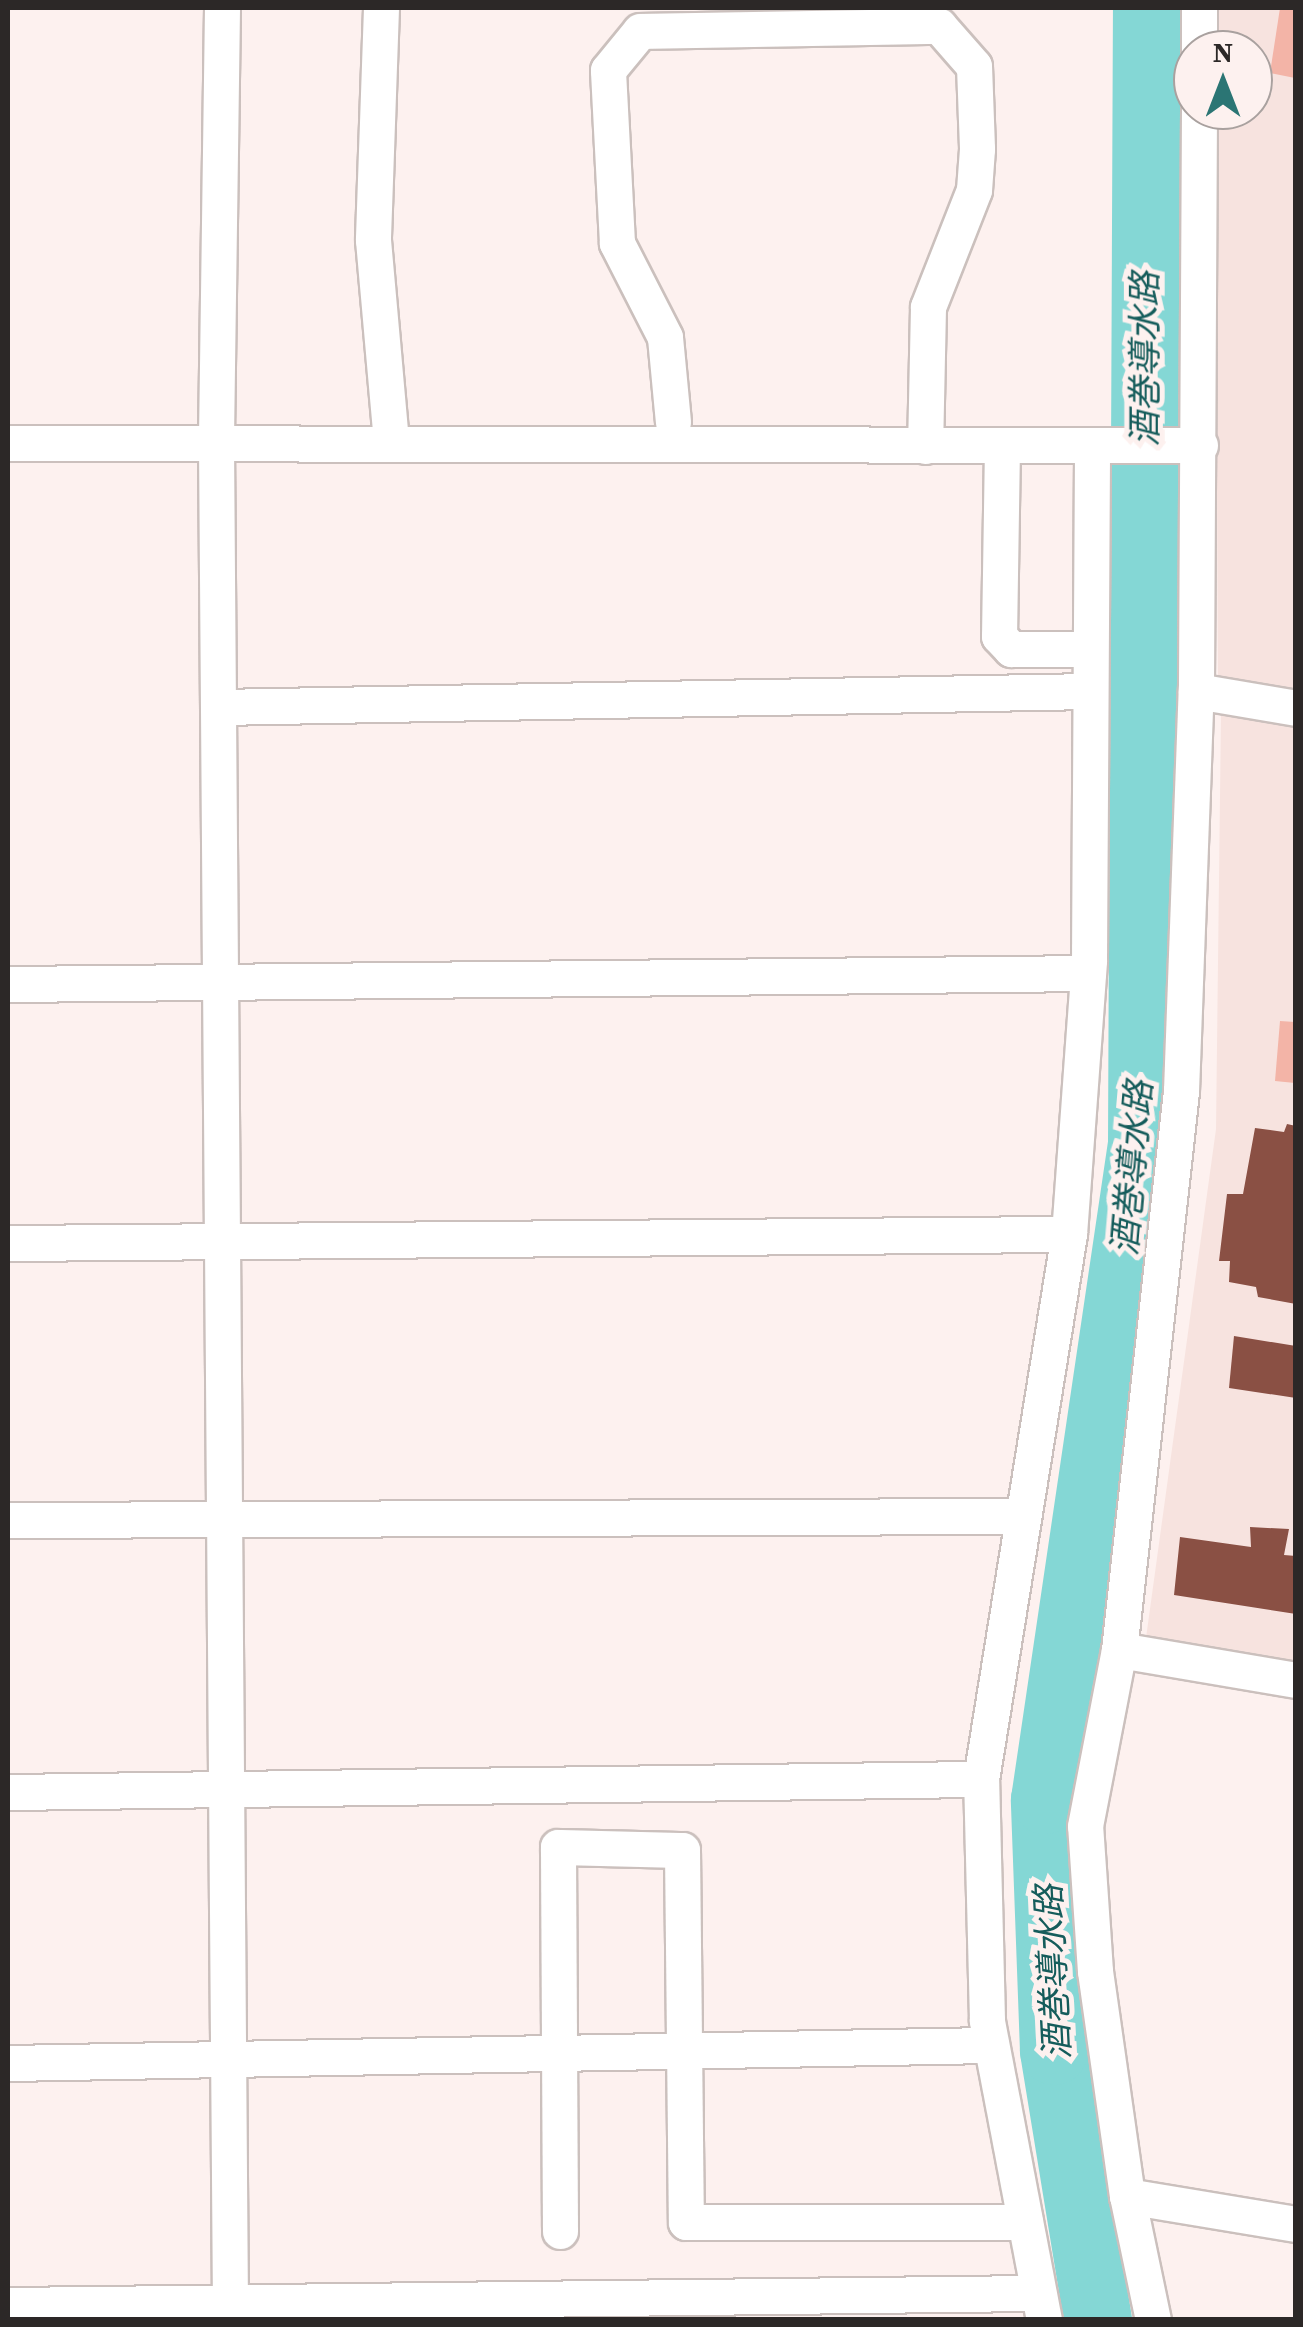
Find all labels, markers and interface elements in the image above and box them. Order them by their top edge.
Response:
north arrow [1173,30,1273,130]
text: N [1213,33,1233,71]
water label: 酒巻導水路 [1124,272,1166,446]
water label: 酒巻導水路 [1103,1079,1161,1257]
water label: 酒巻導水路 [1027,1884,1079,2060]

